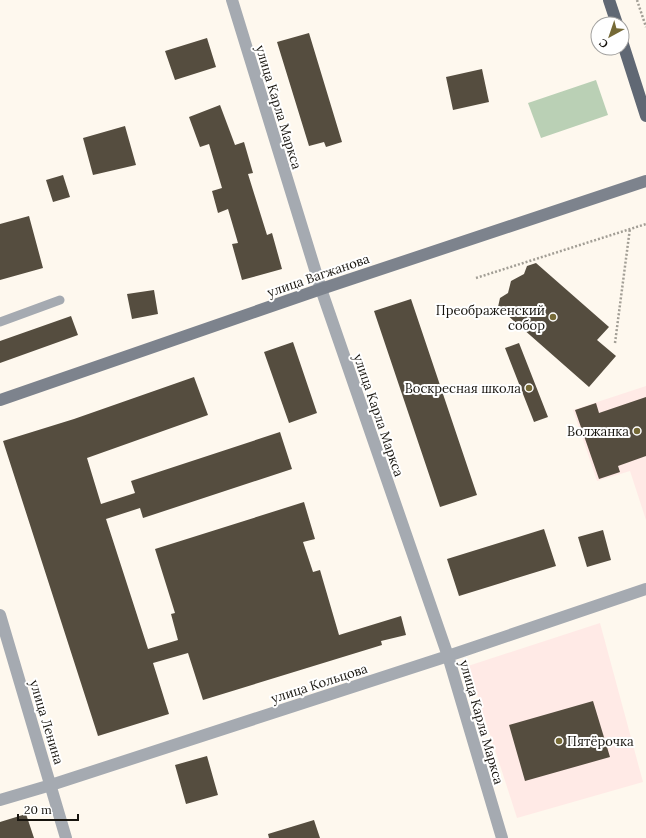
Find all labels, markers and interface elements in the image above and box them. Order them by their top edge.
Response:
north arrow [590,16,630,56]
text: С [596,36,611,51]
street label: улица Карла Маркса [252,43,306,172]
street label: улица Вагжанова [265,250,372,301]
place label: Преображенский собор [436,302,545,334]
marker: Преображенский собор [548,312,558,322]
street label: улица Карла Маркса [350,351,408,479]
place label: Воскресная школа [405,380,521,397]
marker: Воскресная школа [524,383,534,393]
place label: Волжанка [567,423,629,440]
marker: Волжанка [632,426,642,436]
street label: улица Карла Маркса [456,658,508,787]
street label: улица Кольцова [269,660,370,707]
street label: улица Ленина [26,678,68,767]
place label: Пятёрочка [567,733,634,750]
marker: Пятёрочка [554,736,564,746]
scale bar [18,796,78,822]
text: 20 m [24,802,52,817]

